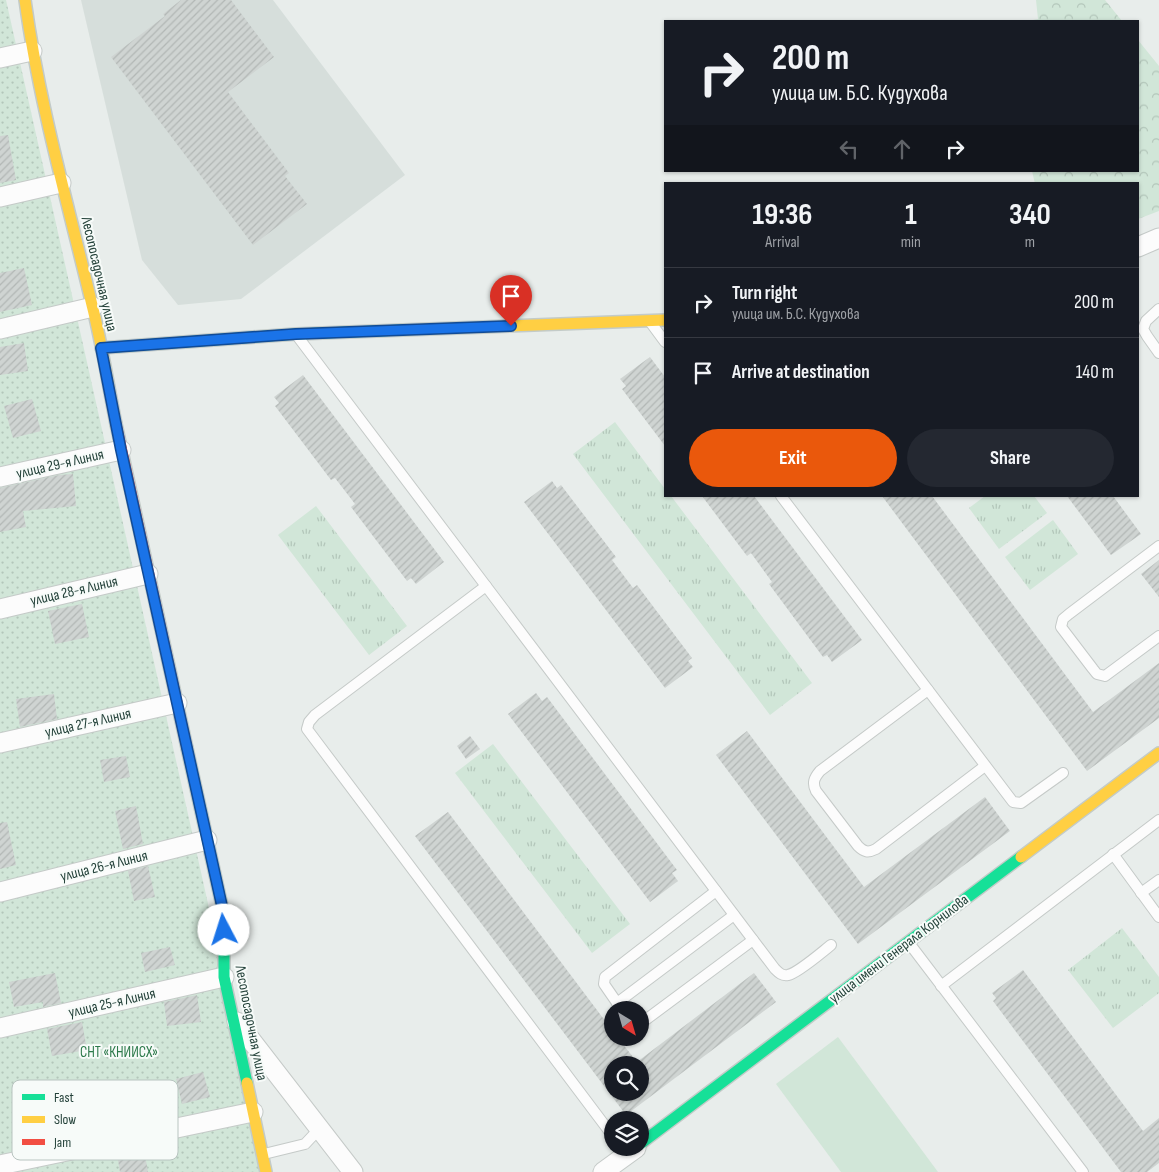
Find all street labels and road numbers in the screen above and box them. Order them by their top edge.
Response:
street label: Лесопосадочная улица [76,214,121,333]
street label: улица 29-я Линия [14,445,106,483]
street label: улица 28-я Линия [28,572,120,610]
street label: улица 27-я Линия [43,704,133,742]
street label: улица 26-я Линия [58,846,150,886]
street label: улица имени Генерала Корнилова [825,890,973,1008]
street label: Лесопосадочная улица [230,963,272,1082]
street label: улица 25-я Линия [67,984,157,1022]

